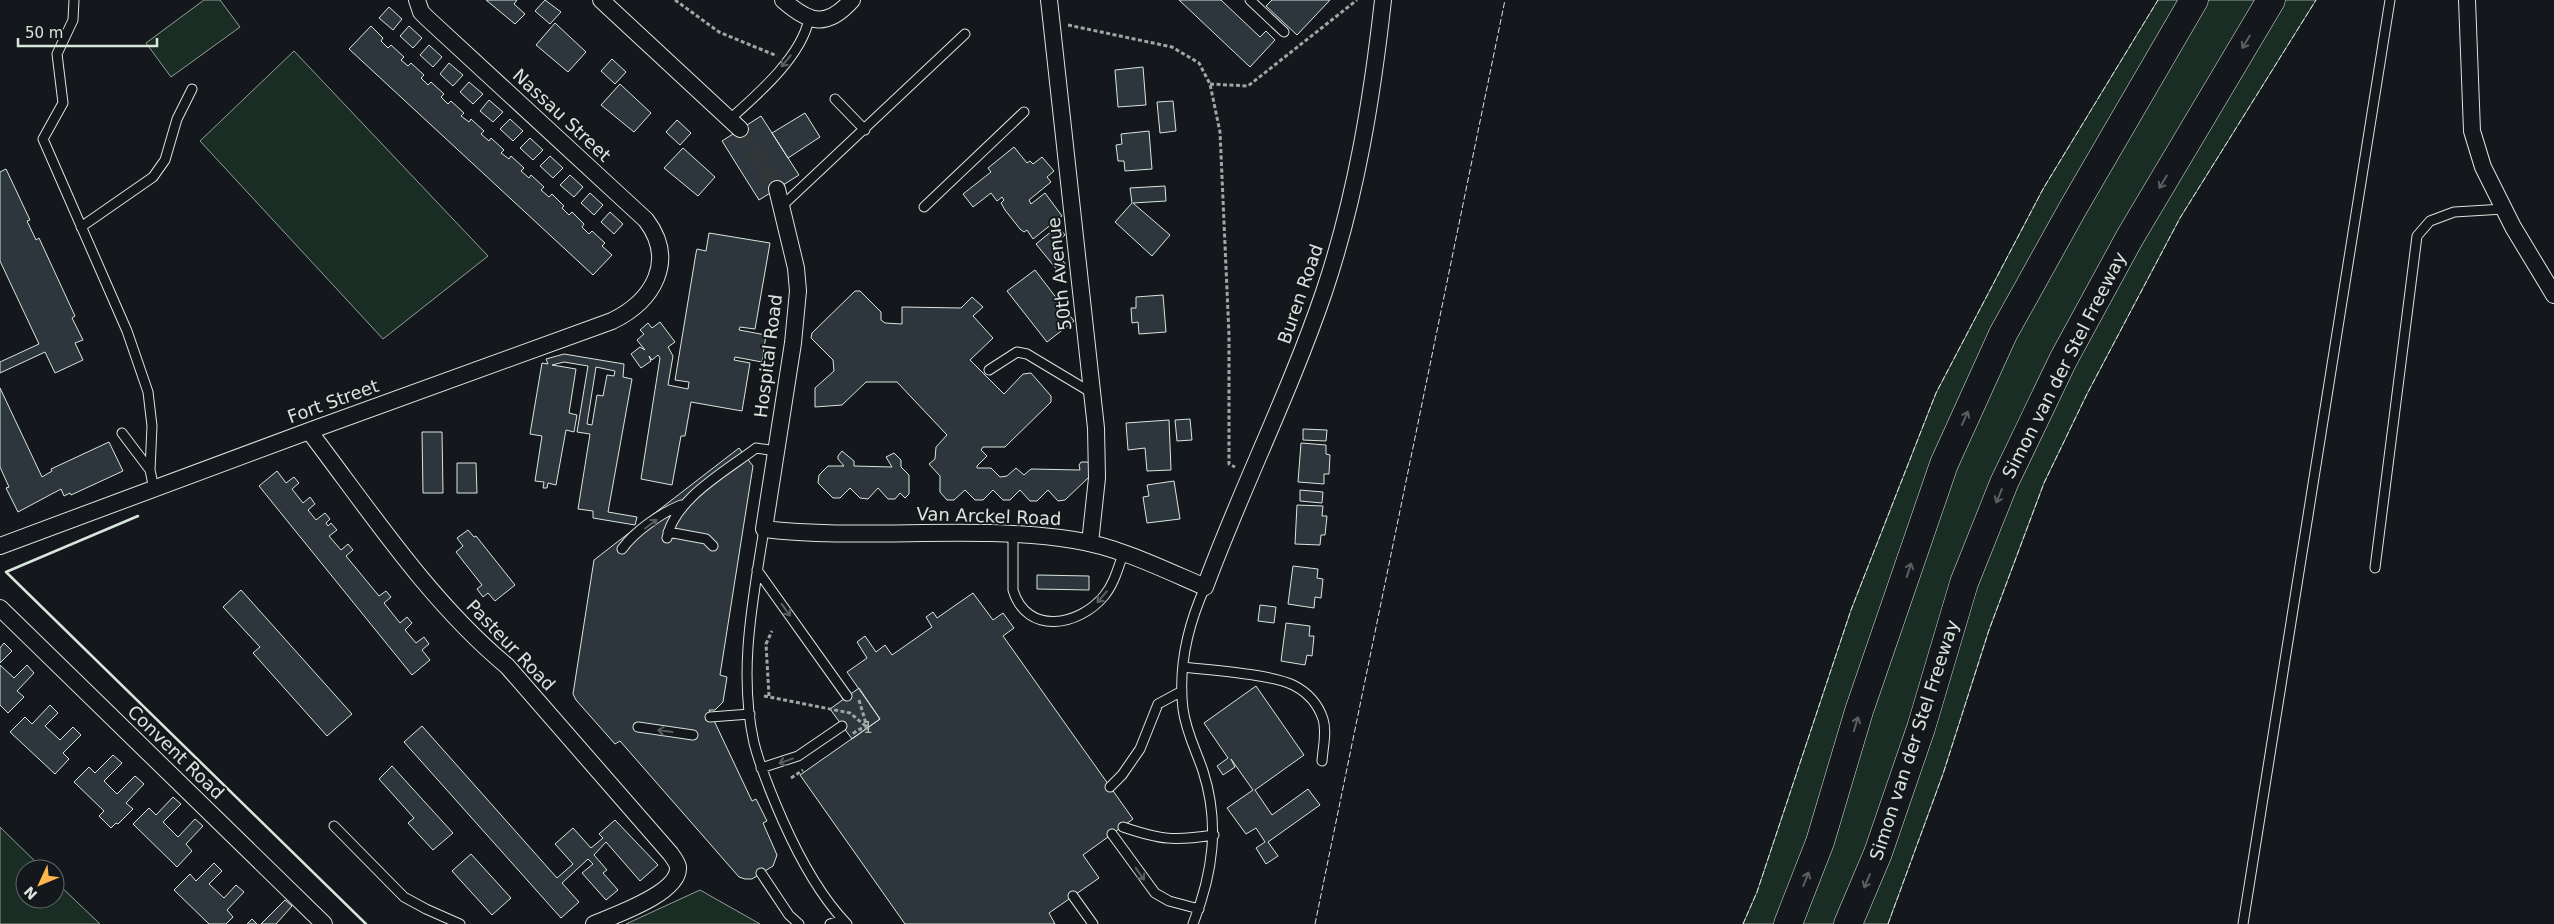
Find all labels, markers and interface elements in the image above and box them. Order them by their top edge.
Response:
scale bar [18,15,156,47]
text: 50 m [25,24,63,42]
one-way arrow [2240,34,2250,48]
one-way arrow [781,54,792,67]
street label: Nassau Street [509,64,615,166]
one-way arrow [2157,174,2167,188]
street label: 50th Avenue [1043,216,1075,332]
street label: Buren Road [1273,241,1327,347]
street label: Simon van der Stel Freeway [1998,248,2131,482]
street label: Hospital Road [750,293,786,419]
street label: Fort Street [284,375,382,427]
one-way arrow [1961,411,1970,426]
one-way arrow [1994,488,2003,503]
street label: Van Arckel Road [916,503,1062,529]
one-way arrow [644,519,658,529]
one-way arrow [1905,563,1914,579]
one-way arrow [1097,590,1108,603]
street label: Pasteur Road [462,595,560,695]
one-way arrow [781,603,791,617]
street label: Simon van der Stel Freeway [1865,617,1963,863]
street label: Convent Road [123,701,229,803]
one-way arrow [1851,716,1861,732]
house number: 1 [863,719,873,737]
one-way arrow [658,725,674,735]
one-way arrow [779,757,794,766]
north arrow [15,859,65,909]
one-way arrow [1135,867,1145,881]
one-way arrow [1802,871,1811,887]
one-way arrow [1861,873,1871,888]
text: N [21,883,40,903]

